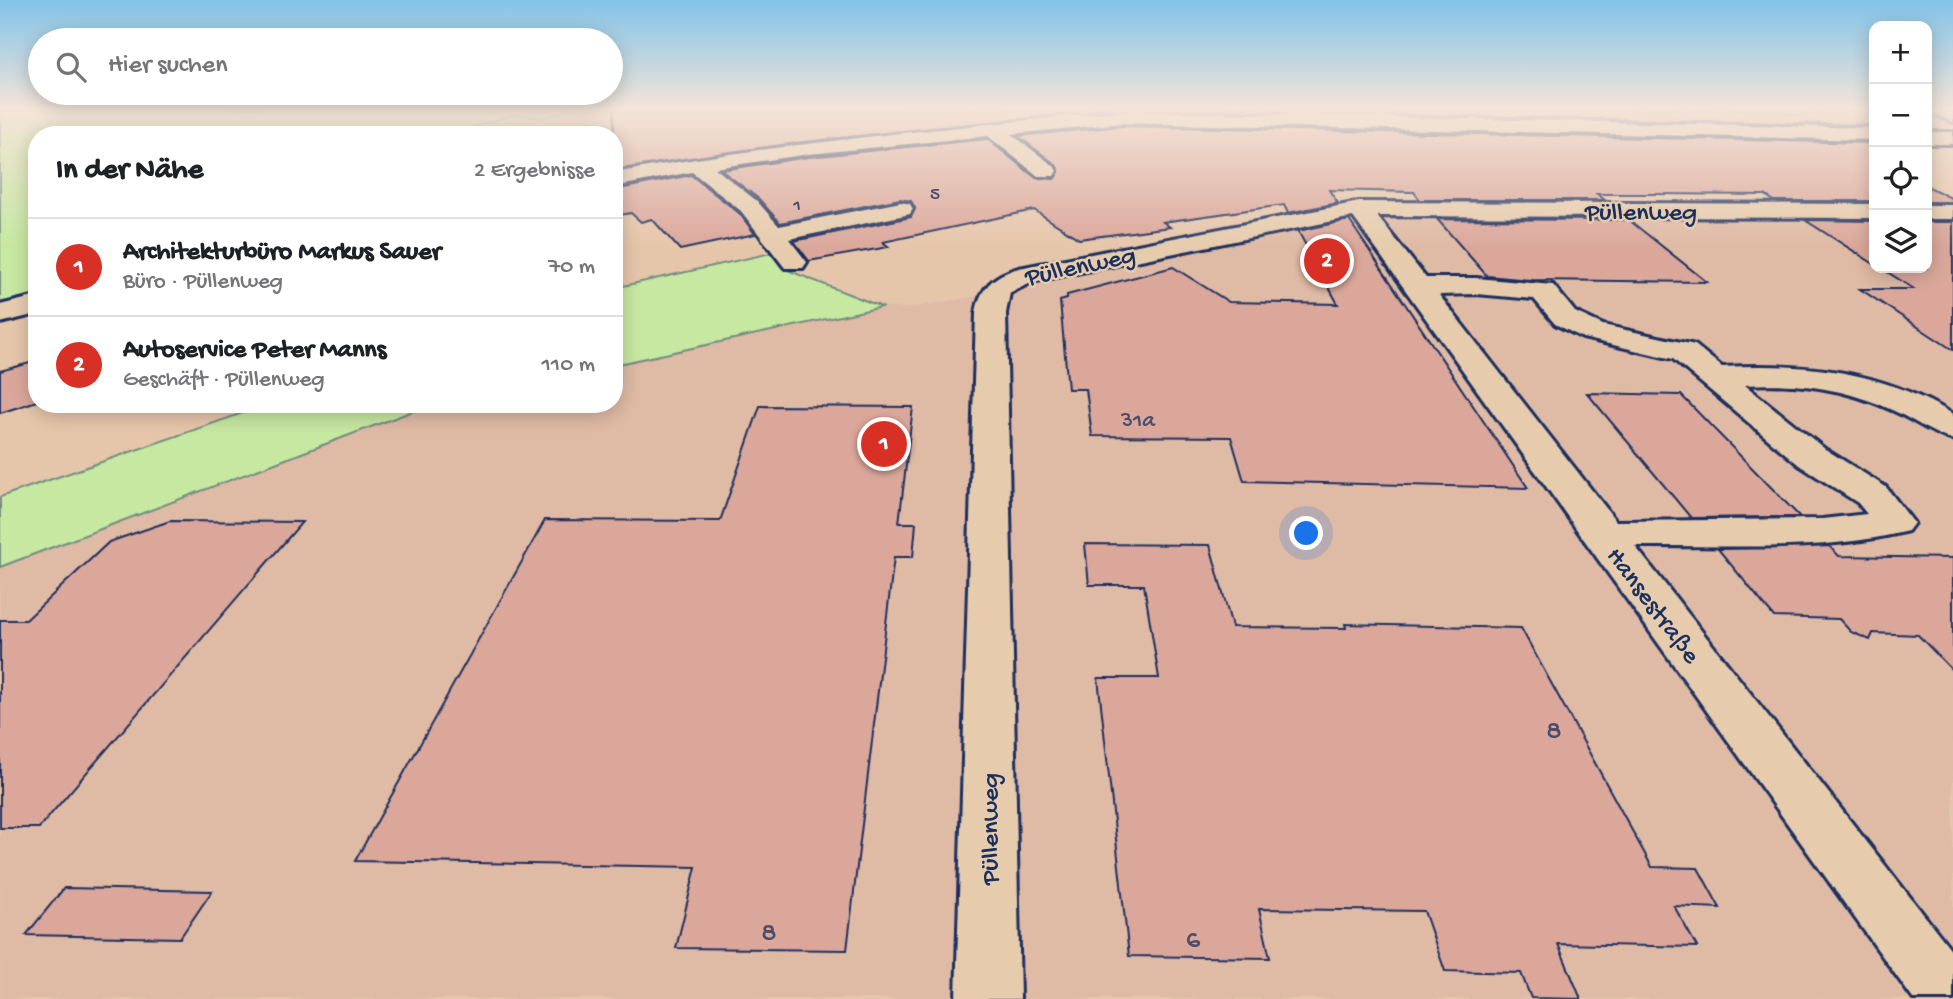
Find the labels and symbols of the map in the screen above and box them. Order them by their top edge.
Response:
house number: 5 [930,184,940,207]
house number: 1 [792,195,801,218]
street label: Püllenweg [1584,199,1697,230]
pin: 2 [1304,235,1350,287]
street label: Püllenweg [1022,242,1139,295]
house number: 31a [1120,408,1156,435]
pin: 1 [861,418,907,470]
your location [1289,516,1323,550]
street label: Hansestraße [1598,542,1706,671]
house number: 8 [1546,716,1562,749]
street label: Püllenweg [977,773,1008,886]
house number: 8 [761,918,777,951]
house number: 6 [1186,925,1201,958]

